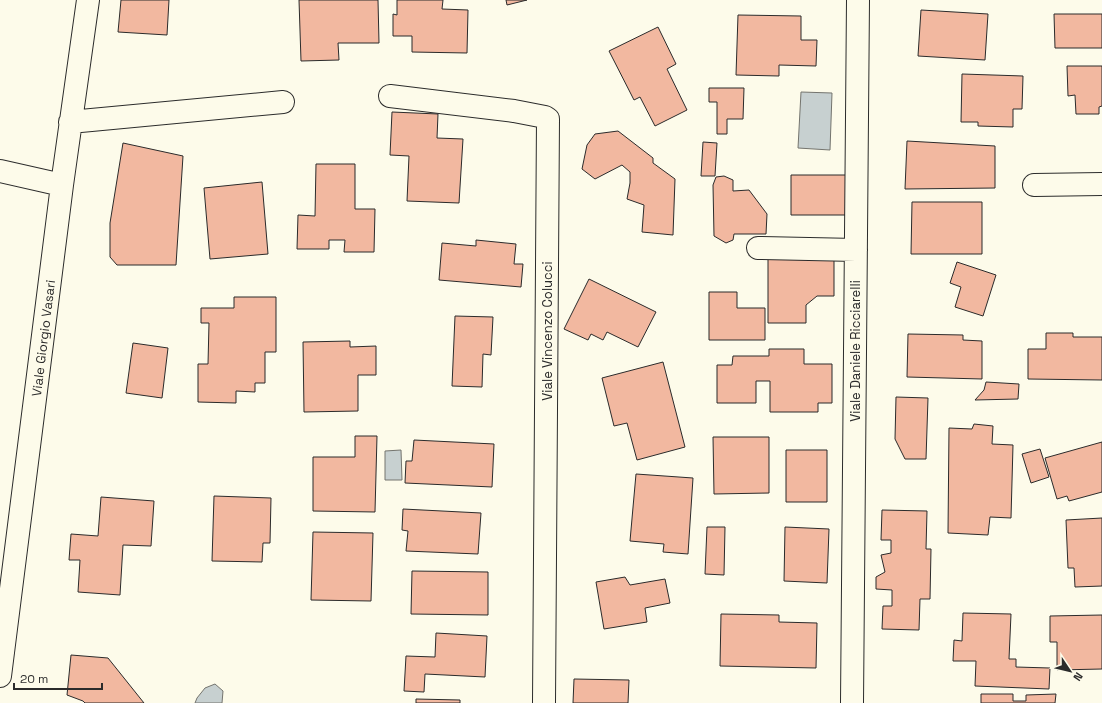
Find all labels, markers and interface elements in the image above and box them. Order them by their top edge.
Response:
street label: Viale Vincenzo Colucci [539,261,556,401]
street label: Viale Giorgio Vasari [28,279,59,397]
street label: Viale Daniele Ricciarelli [847,280,864,422]
north arrow [1050,651,1090,691]
scale bar [14,665,102,691]
text: N [1070,670,1086,684]
text: 20 m [20,671,48,687]

